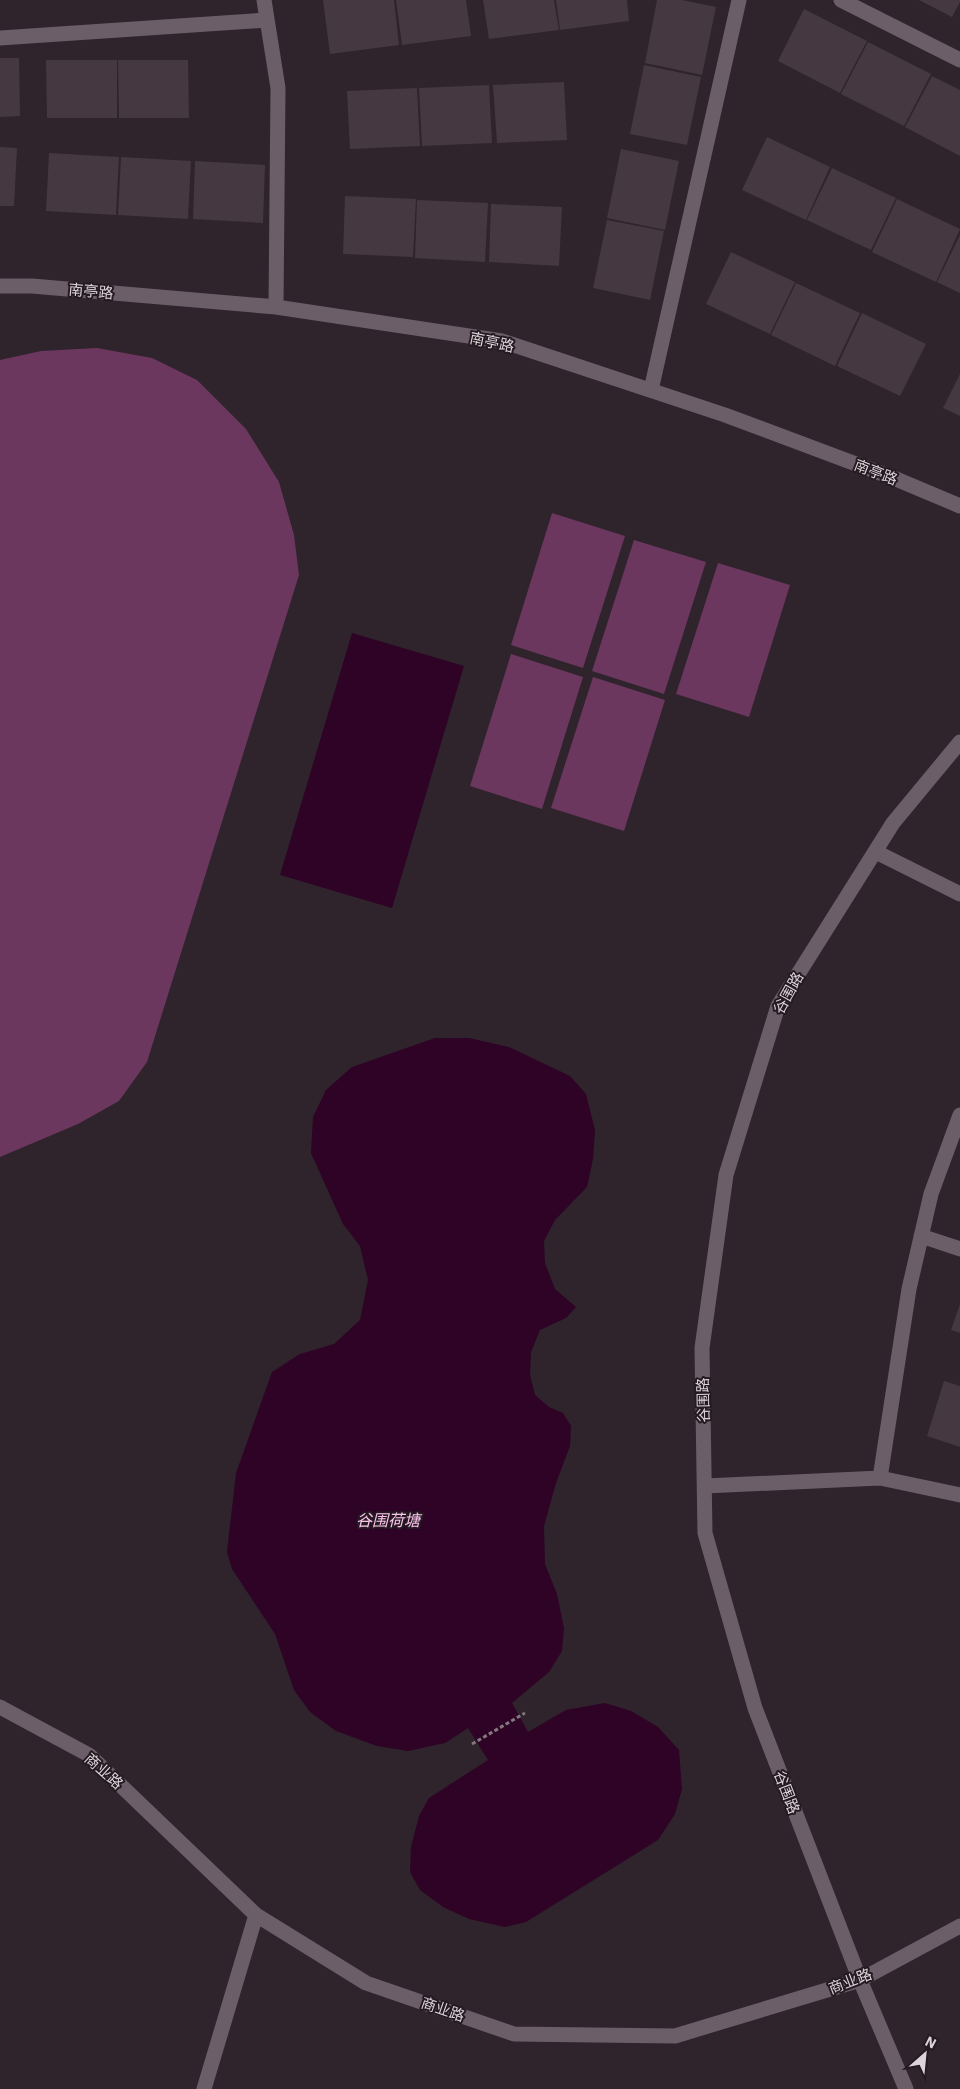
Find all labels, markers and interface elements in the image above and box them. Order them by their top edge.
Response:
street label: 南亭路 [68,280,114,302]
street label: 南亭路 [468,328,516,356]
street label: 南亭路 [852,455,900,489]
street label: 谷围路 [769,969,807,1017]
street label: 谷围路 [693,1377,713,1423]
water label: 谷围荷塘 [356,1510,423,1530]
street label: 商业路 [81,1749,127,1793]
street label: 谷围路 [770,1768,804,1816]
street label: 商业路 [826,1964,874,1998]
street label: 商业路 [419,1993,467,2025]
north arrow [900,2029,950,2079]
text: N [922,2032,940,2053]

